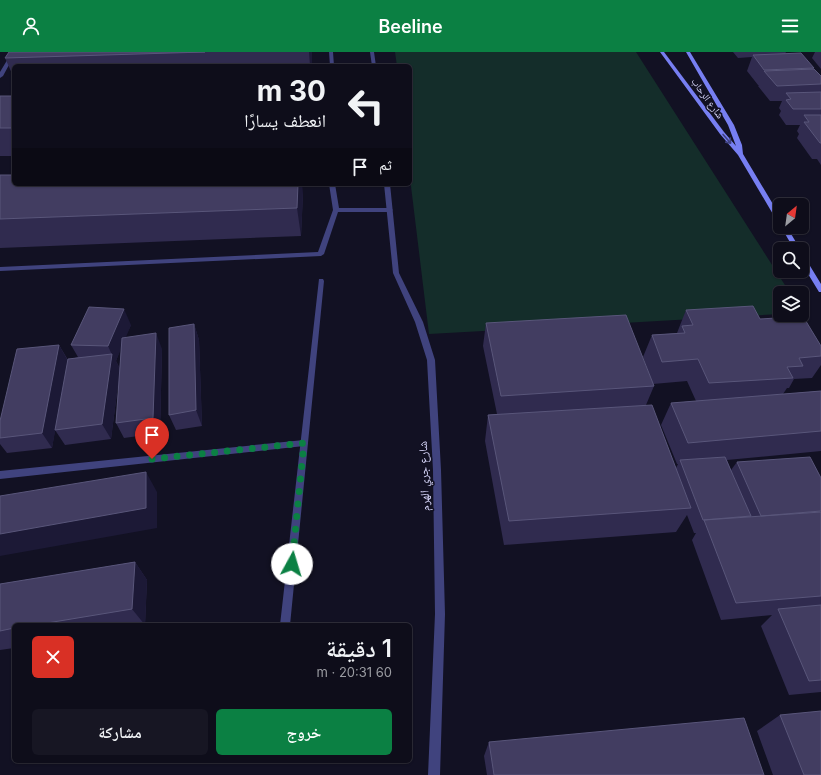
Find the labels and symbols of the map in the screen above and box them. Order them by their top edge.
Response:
street label: شارع الرحاب [689,75,727,121]
one-way arrow [722,134,731,145]
north arrow [773,198,809,234]
pin [135,418,169,459]
street label: شارع جري الهرم [415,440,435,511]
position arrow [271,543,313,585]

